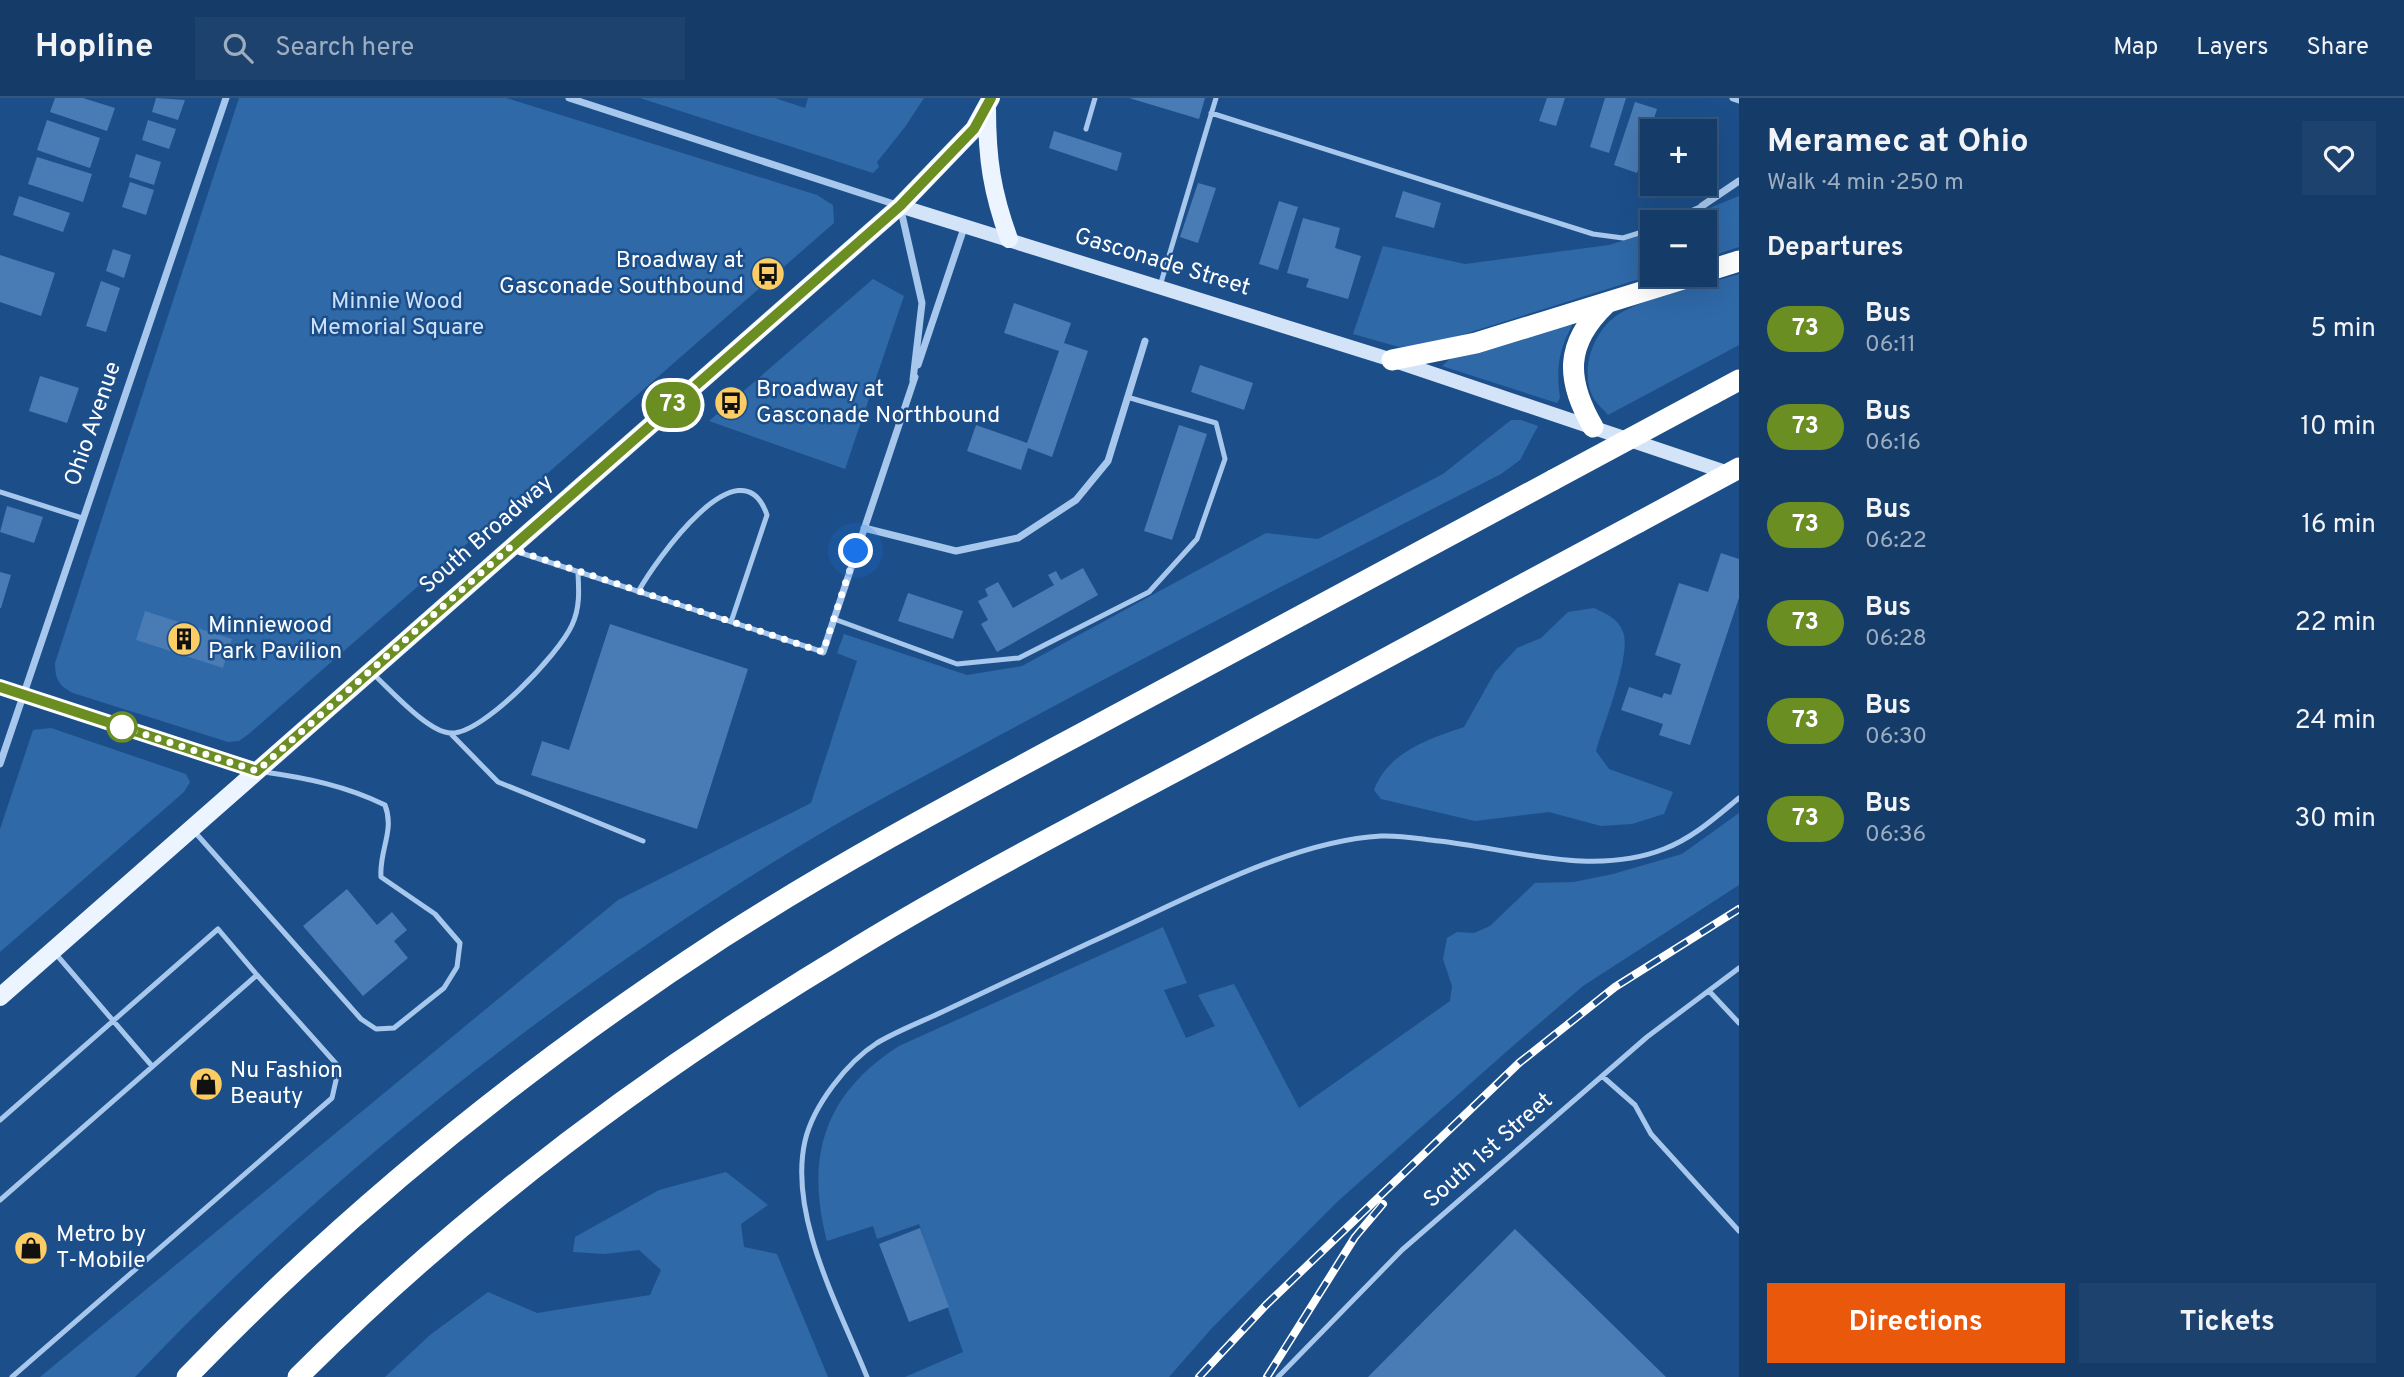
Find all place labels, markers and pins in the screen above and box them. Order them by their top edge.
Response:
place label: Broadway at Gasconade Southbound [499,247,744,302]
bus stop icon: Broadway at Gasconade Southbound [749,255,787,293]
place label: Broadway at Gasconade Northbound [756,376,1000,431]
bus stop icon: Broadway at Gasconade Northbound [712,384,750,422]
place label: Minniewood Park Pavilion [208,612,342,667]
building icon: Minniewood Park Pavilion [165,620,203,658]
unlabelled marker [107,712,137,742]
place label: Nu Fashion Beauty [230,1057,343,1112]
shop icon: Nu Fashion Beauty [187,1065,225,1103]
place label: Metro by T-Mobile [56,1221,146,1276]
shop icon: Metro by T-Mobile [12,1229,50,1267]

